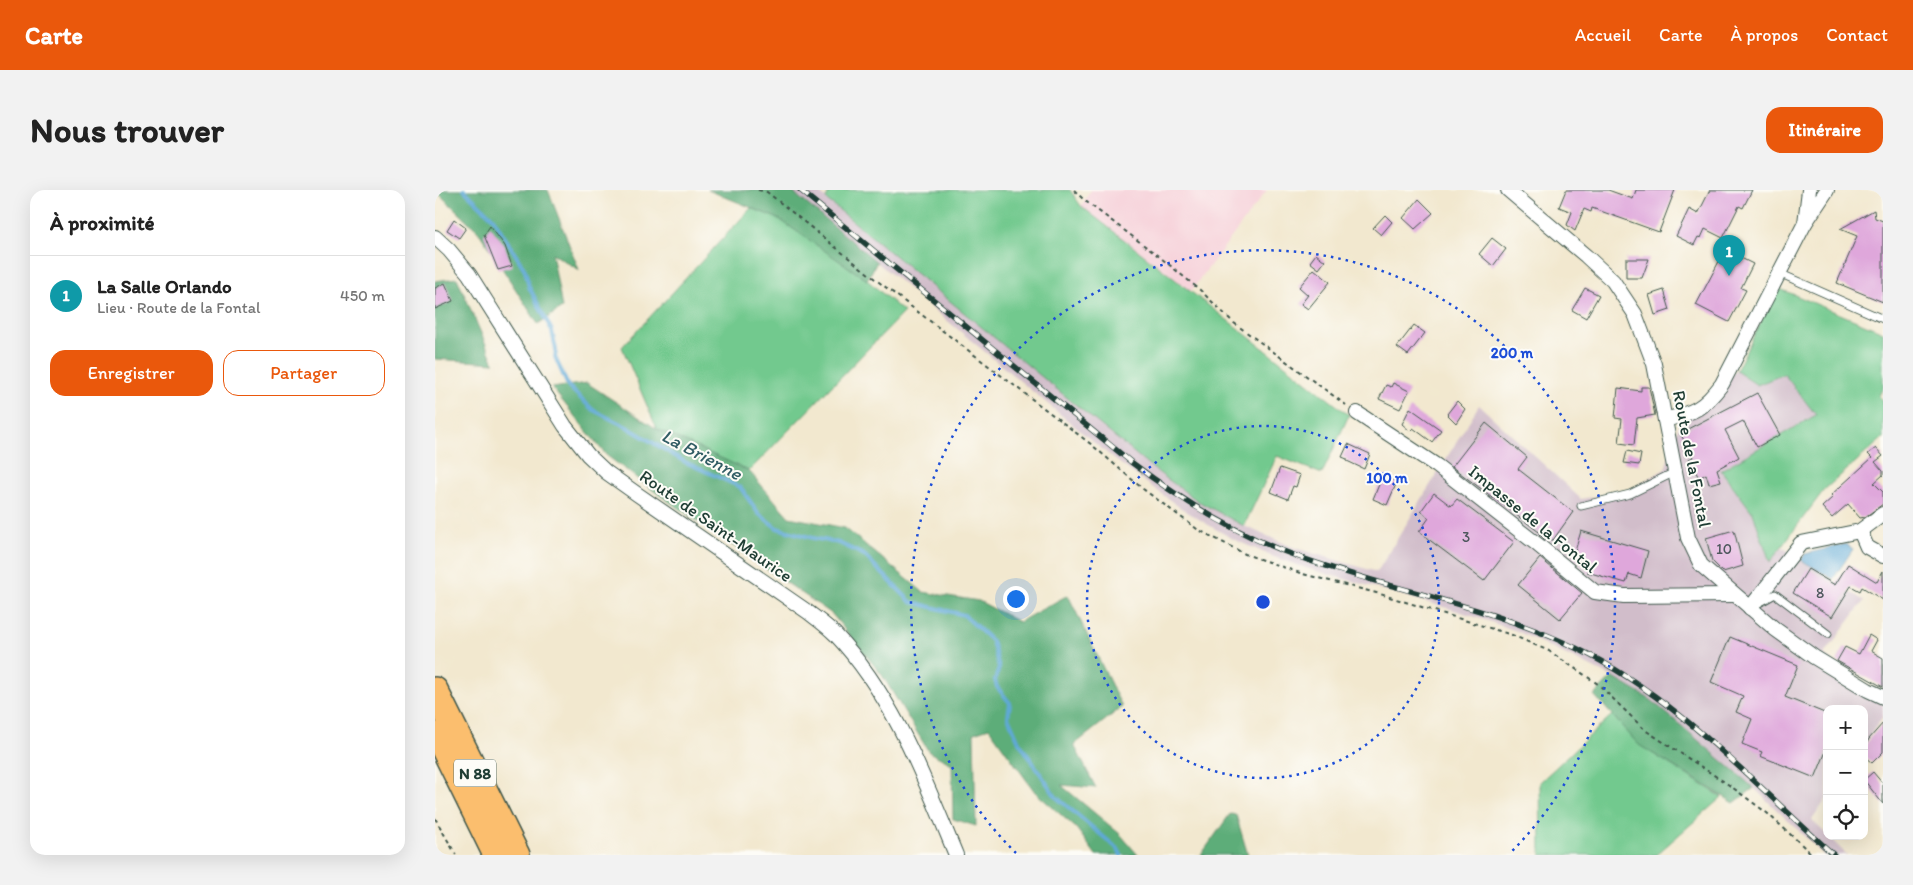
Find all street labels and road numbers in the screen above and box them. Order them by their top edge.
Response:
street label: Route de la Fontal [1668,389,1716,529]
street label: Impasse de la Fontal [1464,460,1602,578]
street label: Route de Saint-Maurice [635,465,797,587]
road number: N 88 [454,760,496,786]

